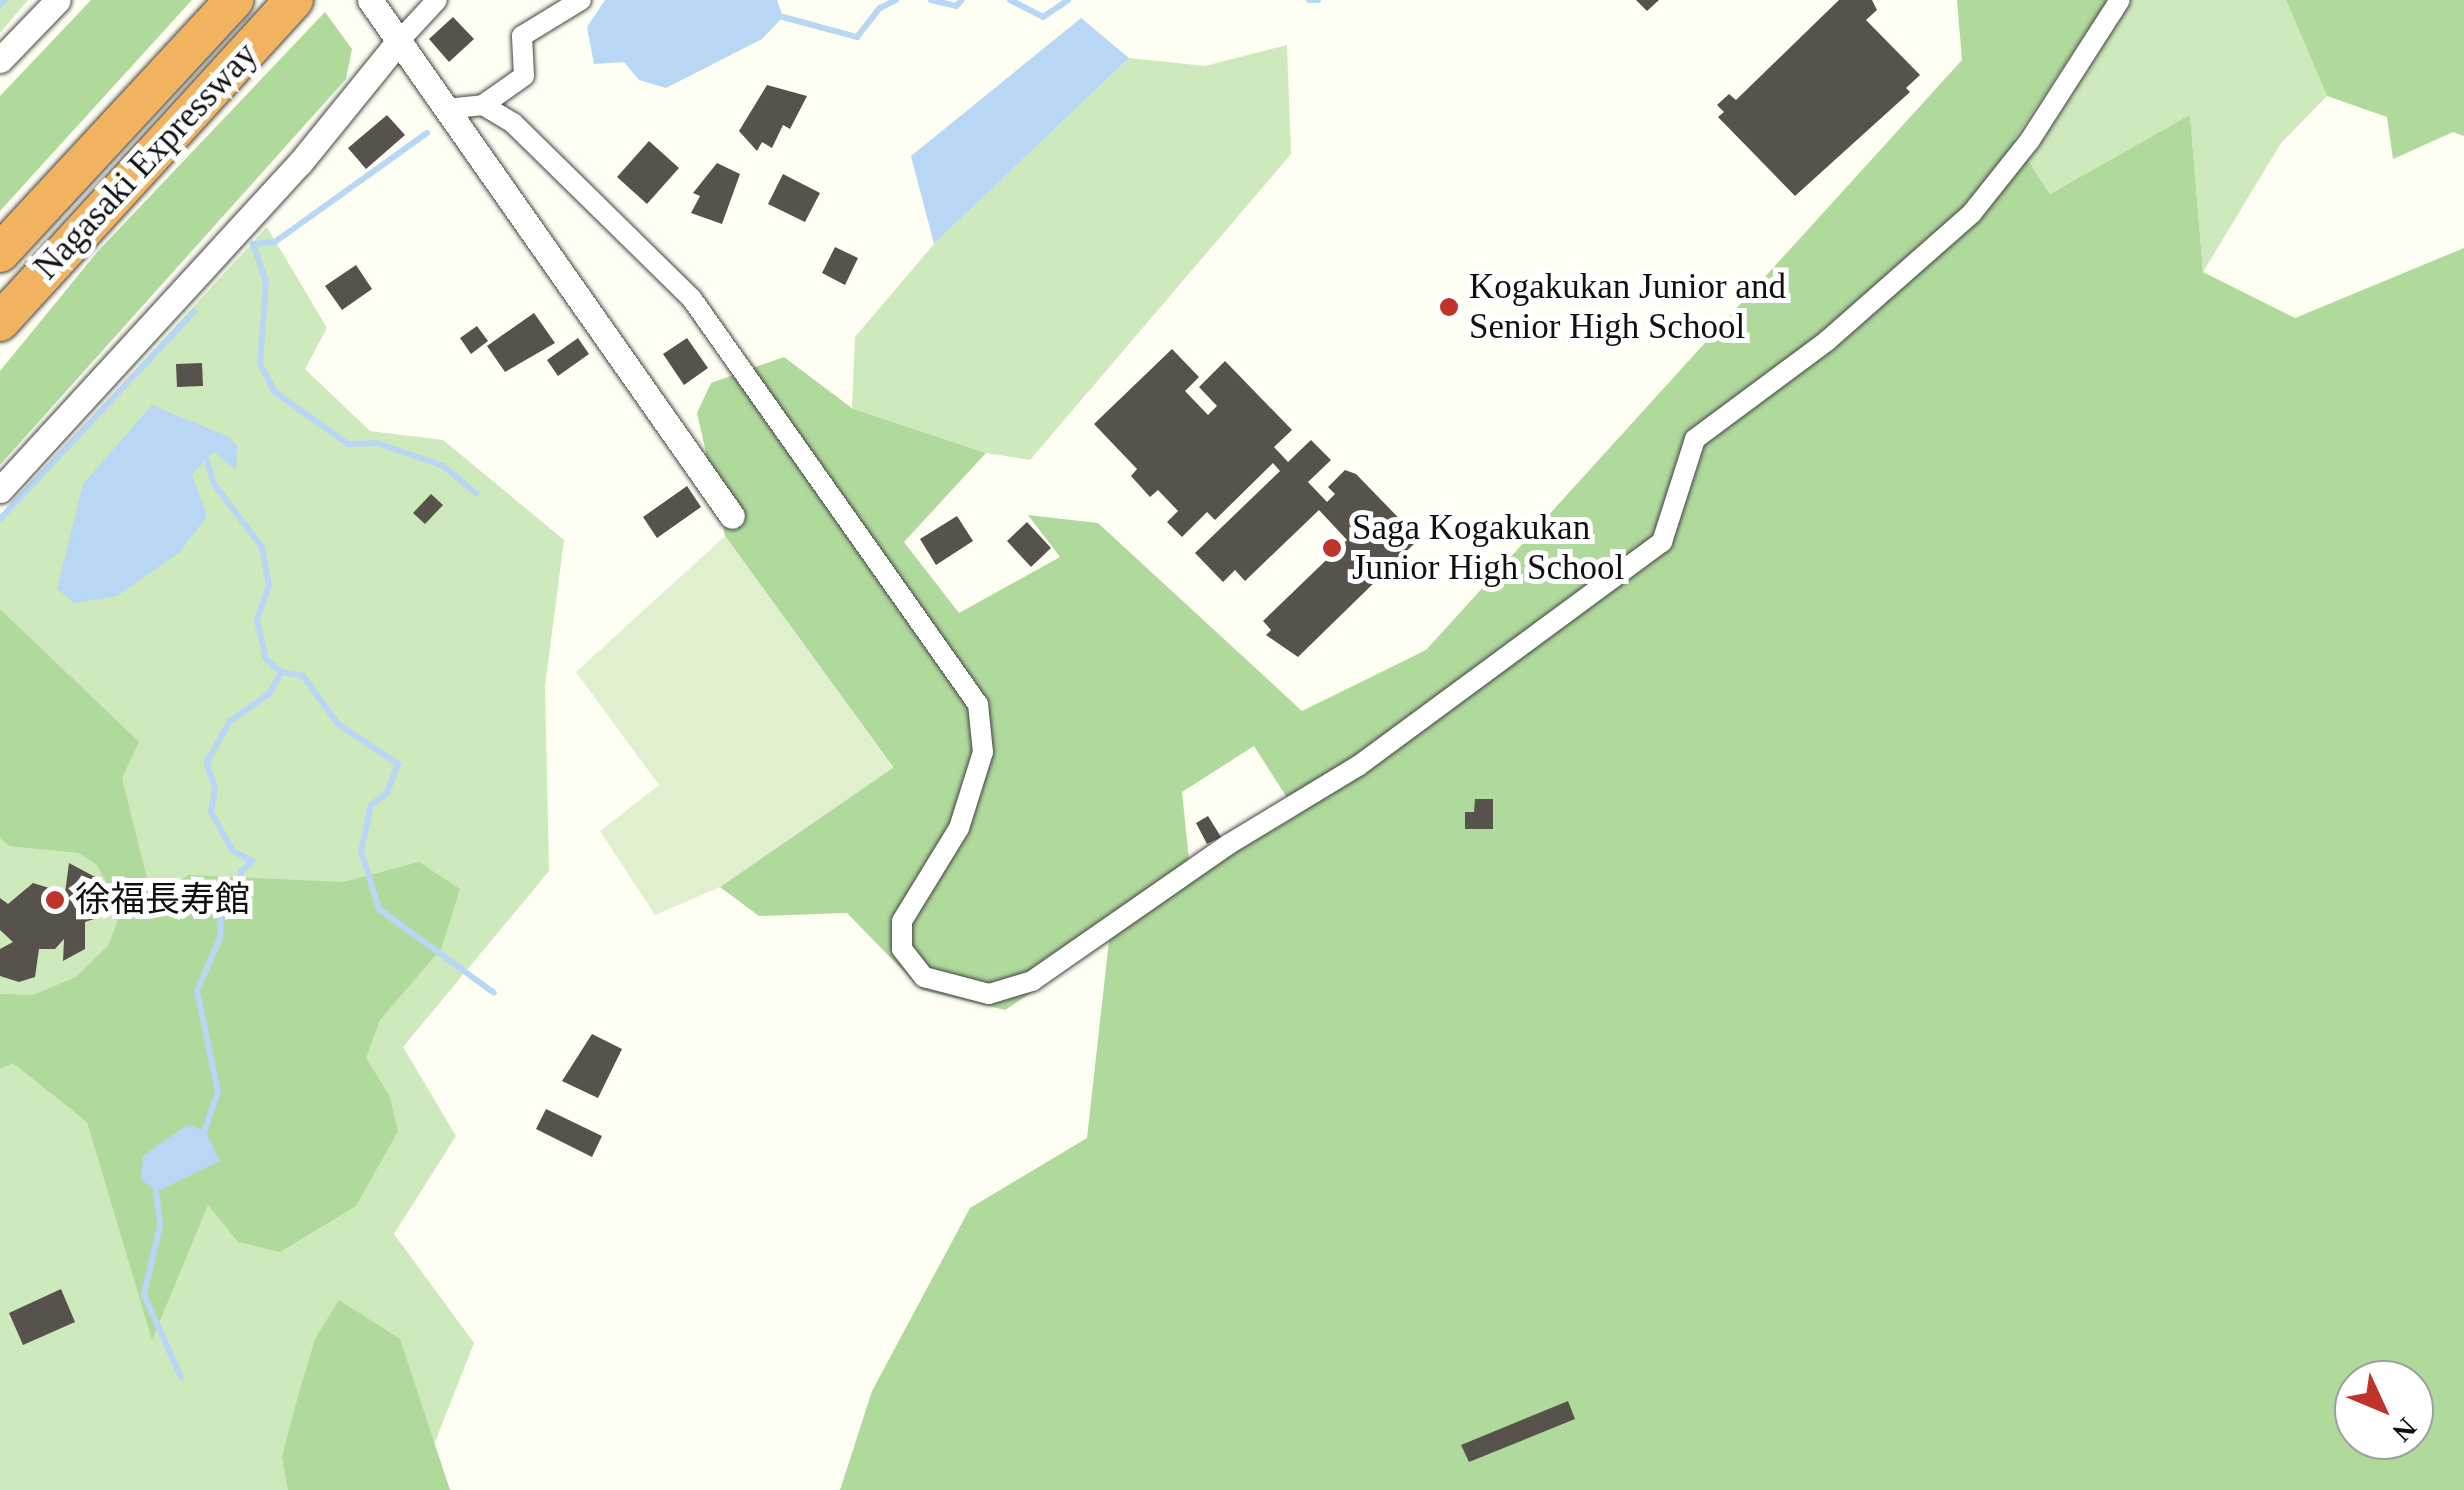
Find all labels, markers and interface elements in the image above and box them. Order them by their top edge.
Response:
street label: Nagasaki Expressway [26,34,266,288]
place label: Kogakukan Junior and Senior High School [1469,266,1786,348]
marker: Kogakukan Junior and Senior High School [1438,296,1460,318]
place label: Saga Kogakukan Junior High School [1352,507,1624,589]
marker: Saga Kogakukan Junior High School [1321,537,1343,559]
place label: 徐福長寿館 [75,879,250,921]
marker: 徐福長寿館 [44,889,66,911]
north arrow [2334,1360,2434,1460]
text: N [2386,1412,2423,1448]

